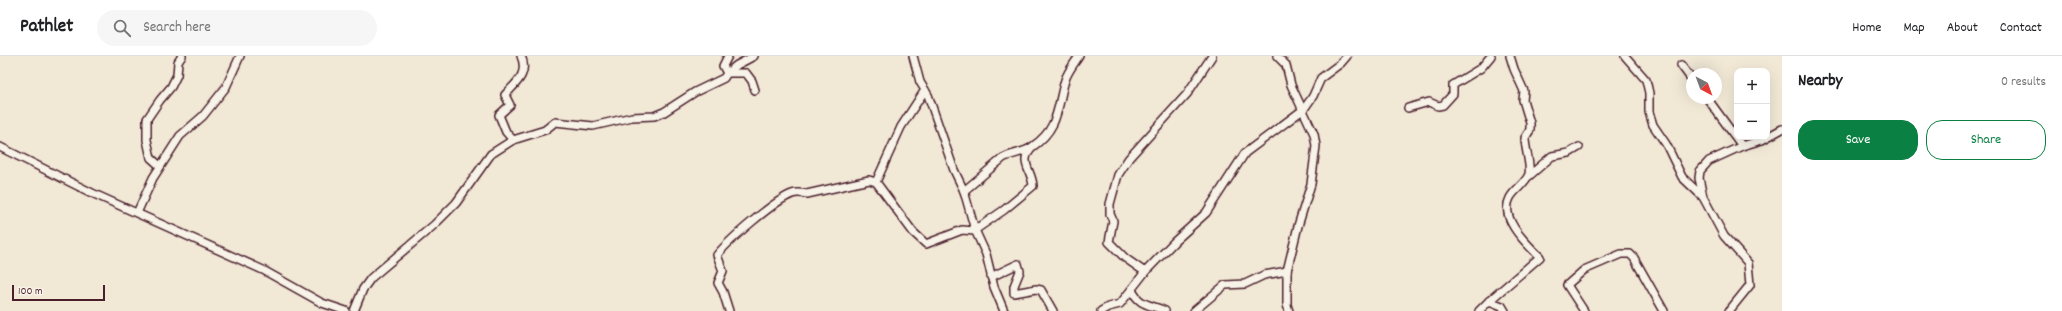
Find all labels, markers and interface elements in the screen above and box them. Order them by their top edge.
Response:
search box [97,10,377,46]
text: Pathlet [20,14,73,41]
icon: search [111,17,133,39]
text: Search here [143,17,211,39]
text: Home [1852,18,1881,38]
text: Map [1903,18,1925,38]
text: About [1947,18,1978,38]
text: Contact [2000,18,2042,38]
north arrow [1686,68,1722,104]
map controls [1734,68,1770,140]
button: + [1734,68,1770,104]
text: Nearby [1798,70,1842,94]
text: 0 results [2001,73,2046,92]
button: − [1734,104,1770,140]
button: Save [1798,120,1918,160]
button: Share [1926,120,2046,160]
scale bar [12,283,105,302]
text: 100 m [18,284,42,300]

